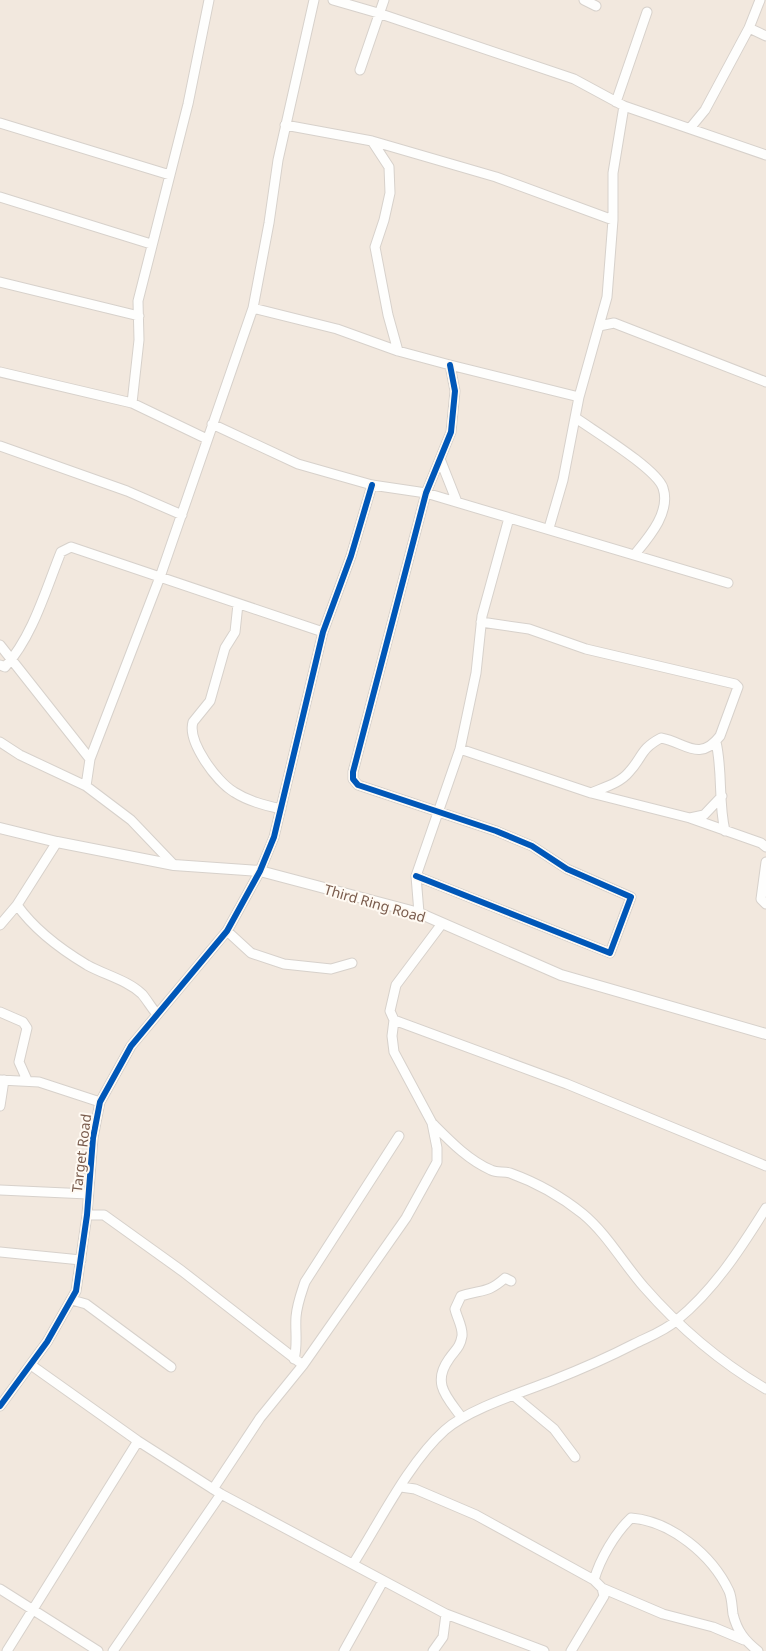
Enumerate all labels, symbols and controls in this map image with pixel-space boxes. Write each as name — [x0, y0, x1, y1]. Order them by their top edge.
street label: Third Ring Road — [322, 879, 428, 927]
street label: Target Road — [67, 1113, 95, 1193]

